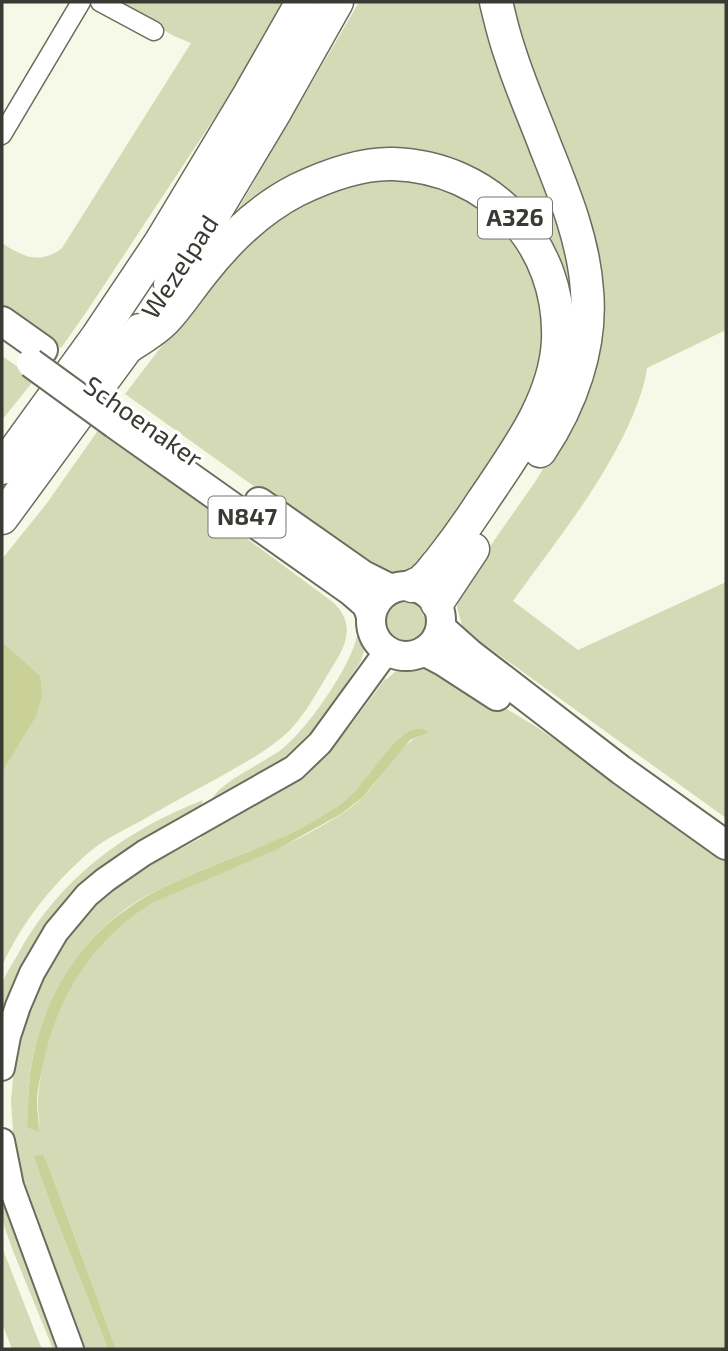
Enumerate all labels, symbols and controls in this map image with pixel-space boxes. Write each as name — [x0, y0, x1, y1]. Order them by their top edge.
road number: A326 — [478, 198, 552, 238]
street label: Wezelpad — [134, 209, 224, 324]
street label: Schoenaker — [79, 369, 209, 473]
road number: N847 — [208, 496, 286, 538]

